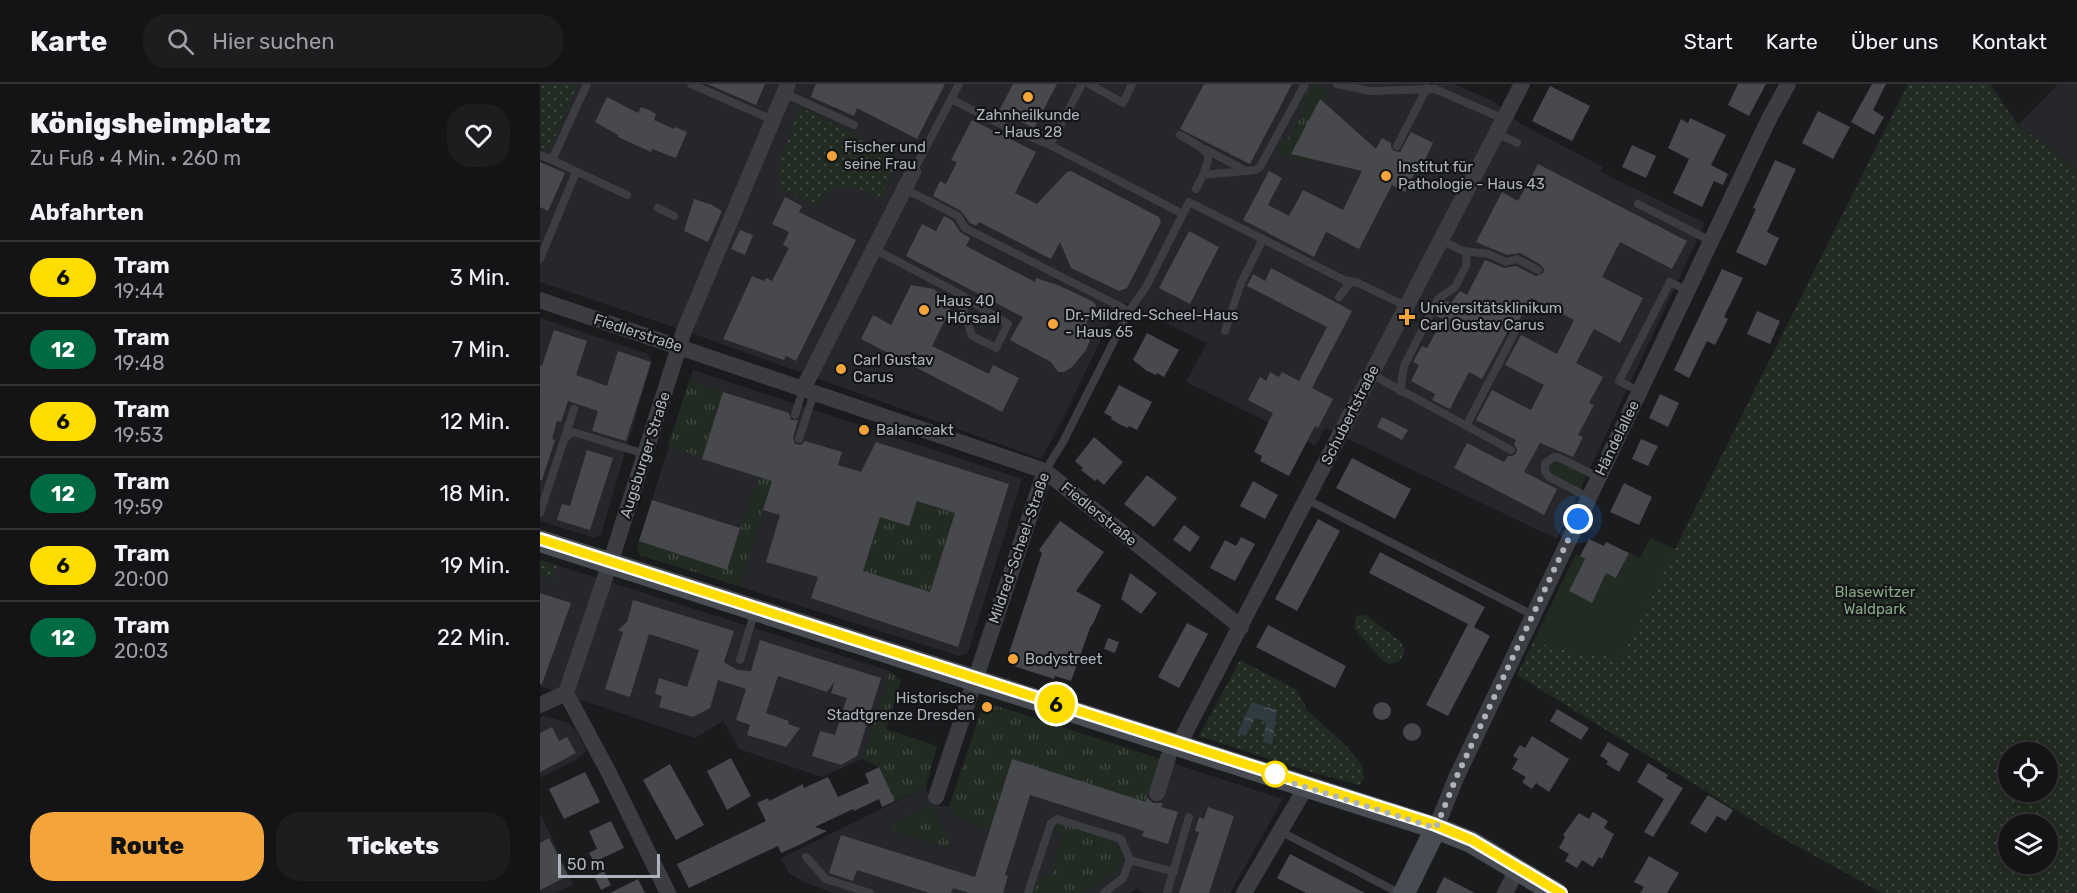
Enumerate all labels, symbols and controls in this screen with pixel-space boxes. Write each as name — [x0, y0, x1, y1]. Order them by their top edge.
search box — [143, 14, 563, 68]
text: Karte — [30, 25, 107, 58]
icon: search — [164, 25, 197, 58]
text: Hier suchen — [212, 28, 335, 55]
text: Start — [1684, 29, 1733, 54]
text: Karte — [1766, 29, 1818, 54]
text: Über uns — [1851, 29, 1939, 54]
text: Kontakt — [1972, 29, 2047, 54]
marker: Zahnheilkunde - Haus 28 — [1021, 90, 1035, 104]
button: heart — [447, 104, 510, 167]
place label: Zahnheilkunde - Haus 28 — [976, 106, 1080, 141]
text: Königsheimplatz — [30, 107, 271, 140]
place label: Fischer und seine Frau — [844, 138, 926, 173]
text: Zu Fuß · 4 Min. · 260 m — [30, 146, 241, 170]
marker: Fischer und seine Frau — [825, 149, 839, 163]
place label: Institut für Pathologie - Haus 43 — [1398, 158, 1545, 193]
marker: Institut für Pathologie - Haus 43 — [1379, 169, 1393, 183]
text: Abfahrten — [30, 199, 144, 226]
text: Tram — [114, 252, 170, 279]
text: 3 Min. — [450, 264, 510, 291]
text: 6 — [56, 265, 70, 290]
text: 19:44 — [114, 279, 164, 303]
place label: Haus 40 - Hörsaal — [936, 292, 1000, 327]
place label: Universitätsklinikum Carl Gustav Carus — [1420, 299, 1562, 334]
marker: Haus 40 - Hörsaal — [917, 303, 931, 317]
place label: Dr.-Mildred-Scheel-Haus - Haus 65 — [1065, 306, 1239, 341]
marker: Universitätsklinikum Carl Gustav Carus — [1398, 308, 1416, 326]
street label: Fiedlerstraße — [591, 310, 685, 356]
marker: Dr.-Mildred-Scheel-Haus - Haus 65 — [1046, 317, 1060, 331]
text: Tram — [114, 324, 170, 351]
text: 7 Min. — [452, 336, 510, 363]
text: 12 — [51, 337, 75, 362]
text: 19:48 — [114, 351, 165, 375]
place label: Carl Gustav Carus — [853, 351, 933, 386]
marker: Carl Gustav Carus — [834, 362, 848, 376]
street label: Schubertstraße — [1317, 362, 1383, 468]
street label: Augsburger Straße — [616, 390, 674, 520]
text: Tram — [114, 396, 170, 423]
street label: Händelallee — [1591, 397, 1643, 479]
text: 12 Min. — [441, 408, 510, 435]
text: 6 — [56, 409, 70, 434]
place label: Balanceakt — [876, 421, 954, 439]
text: 19:53 — [114, 423, 163, 447]
marker: Balanceakt — [857, 423, 871, 437]
text: Tram — [114, 468, 170, 495]
street label: Mildred-Scheel-Straße — [985, 470, 1053, 626]
street label: Fiedlerstraße — [1058, 478, 1140, 550]
text: 18 Min. — [440, 480, 510, 507]
text: 12 — [51, 481, 75, 506]
text: 19:59 — [114, 495, 163, 519]
your location — [1563, 504, 1593, 534]
text: Tram — [114, 540, 170, 567]
text: 19 Min. — [440, 552, 510, 579]
text: 6 — [56, 553, 70, 578]
text: 20:00 — [114, 567, 169, 591]
park label: Blasewitzer Waldpark — [1835, 583, 1916, 618]
text: Tram — [114, 612, 170, 639]
text: 22 Min. — [437, 624, 510, 651]
text: 12 — [51, 625, 75, 650]
text: 20:03 — [114, 639, 168, 663]
place label: Bodystreet — [1025, 650, 1102, 668]
marker: Bodystreet — [1006, 652, 1020, 666]
line badge: 6 — [1036, 684, 1076, 724]
place label: Historische Stadtgrenze Dresden — [827, 689, 975, 724]
text: 6 — [1049, 692, 1063, 717]
marker: Historische Stadtgrenze Dresden — [980, 700, 994, 714]
map controls — [1998, 742, 2058, 874]
button: locate — [1998, 742, 2058, 802]
unlabelled marker — [1262, 761, 1288, 787]
button: Route — [30, 812, 264, 881]
button: Tickets — [276, 812, 510, 881]
button: layers — [1998, 814, 2058, 874]
scale bar — [558, 851, 660, 878]
text: 50 m — [567, 855, 605, 874]

